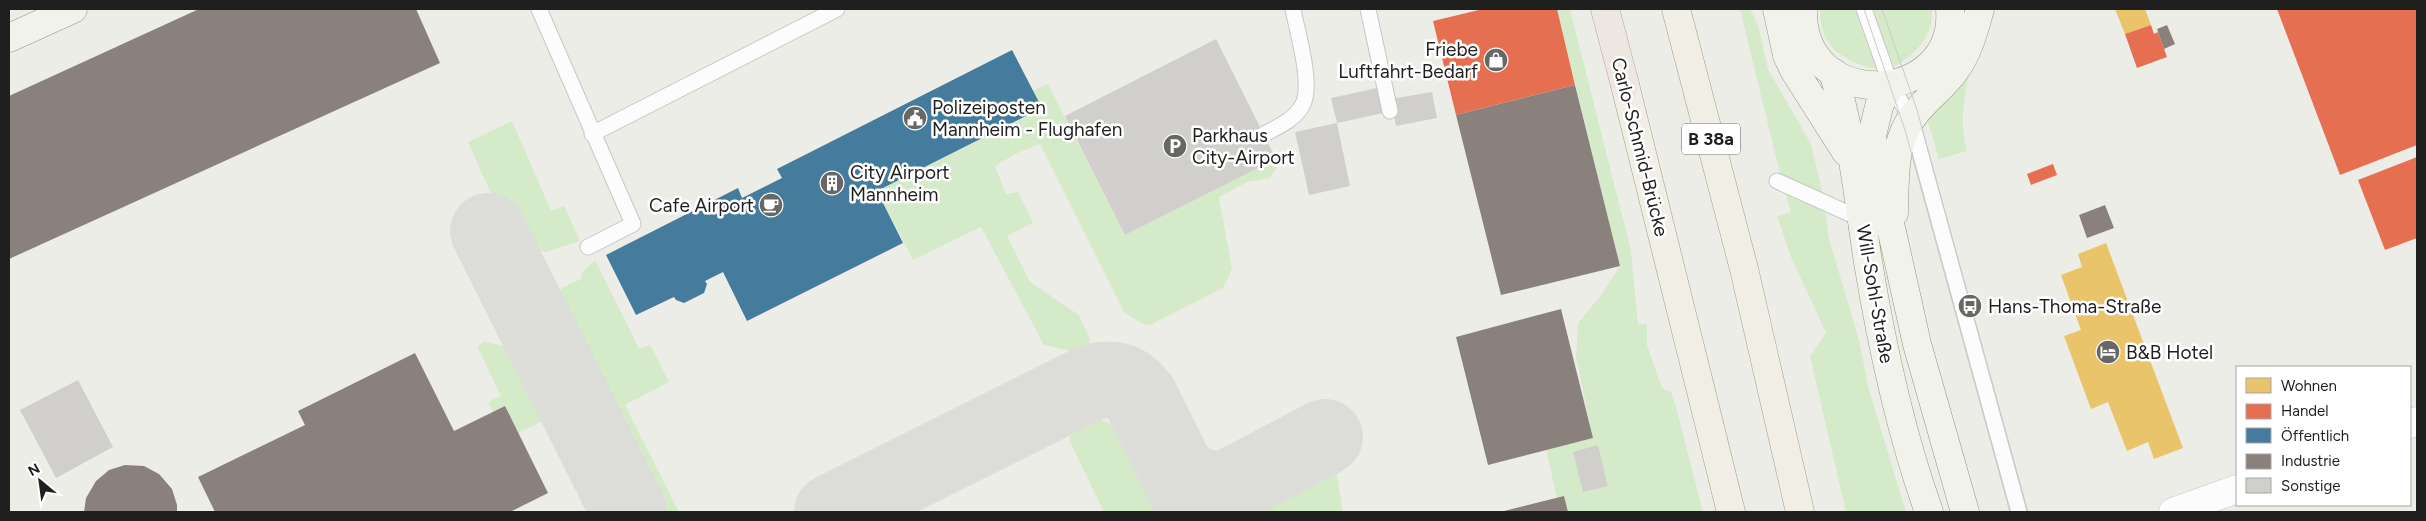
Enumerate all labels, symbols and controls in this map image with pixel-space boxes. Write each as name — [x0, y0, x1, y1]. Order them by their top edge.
place label: Friebe Luftfahrt-Bedarf — [1338, 38, 1478, 83]
shop icon: Friebe Luftfahrt-Bedarf — [1483, 47, 1509, 73]
street label: Carlo-Schmid-Brücke — [1607, 55, 1673, 239]
place label: Polizeiposten Mannheim - Flughafen — [932, 96, 1122, 141]
public building icon: Polizeiposten Mannheim - Flughafen — [902, 105, 928, 131]
place label: Parkhaus City-Airport — [1192, 124, 1295, 169]
road number: B 38a — [1682, 124, 1740, 154]
parking icon: Parkhaus City-Airport — [1162, 133, 1188, 159]
place label: City Airport Mannheim — [850, 161, 950, 206]
building icon: City Airport Mannheim — [819, 170, 845, 196]
cafe icon: Cafe Airport — [758, 192, 784, 218]
place label: Cafe Airport — [649, 194, 754, 217]
street label: Will-Sohl-Straße — [1851, 223, 1899, 365]
bus stop icon: Hans-Thoma-Straße — [1957, 293, 1983, 319]
place label: Hans-Thoma-Straße — [1988, 295, 2161, 318]
hotel icon: B&B Hotel — [2095, 339, 2121, 365]
place label: B&B Hotel — [2126, 341, 2213, 364]
legend — [2236, 366, 2411, 506]
text: Wohnen — [2281, 377, 2337, 395]
text: Handel — [2281, 402, 2329, 420]
text: Öffentlich — [2281, 427, 2349, 445]
text: Industrie — [2281, 452, 2340, 470]
north arrow — [15, 456, 65, 506]
text: N — [25, 460, 43, 480]
text: Sonstige — [2281, 477, 2340, 495]

